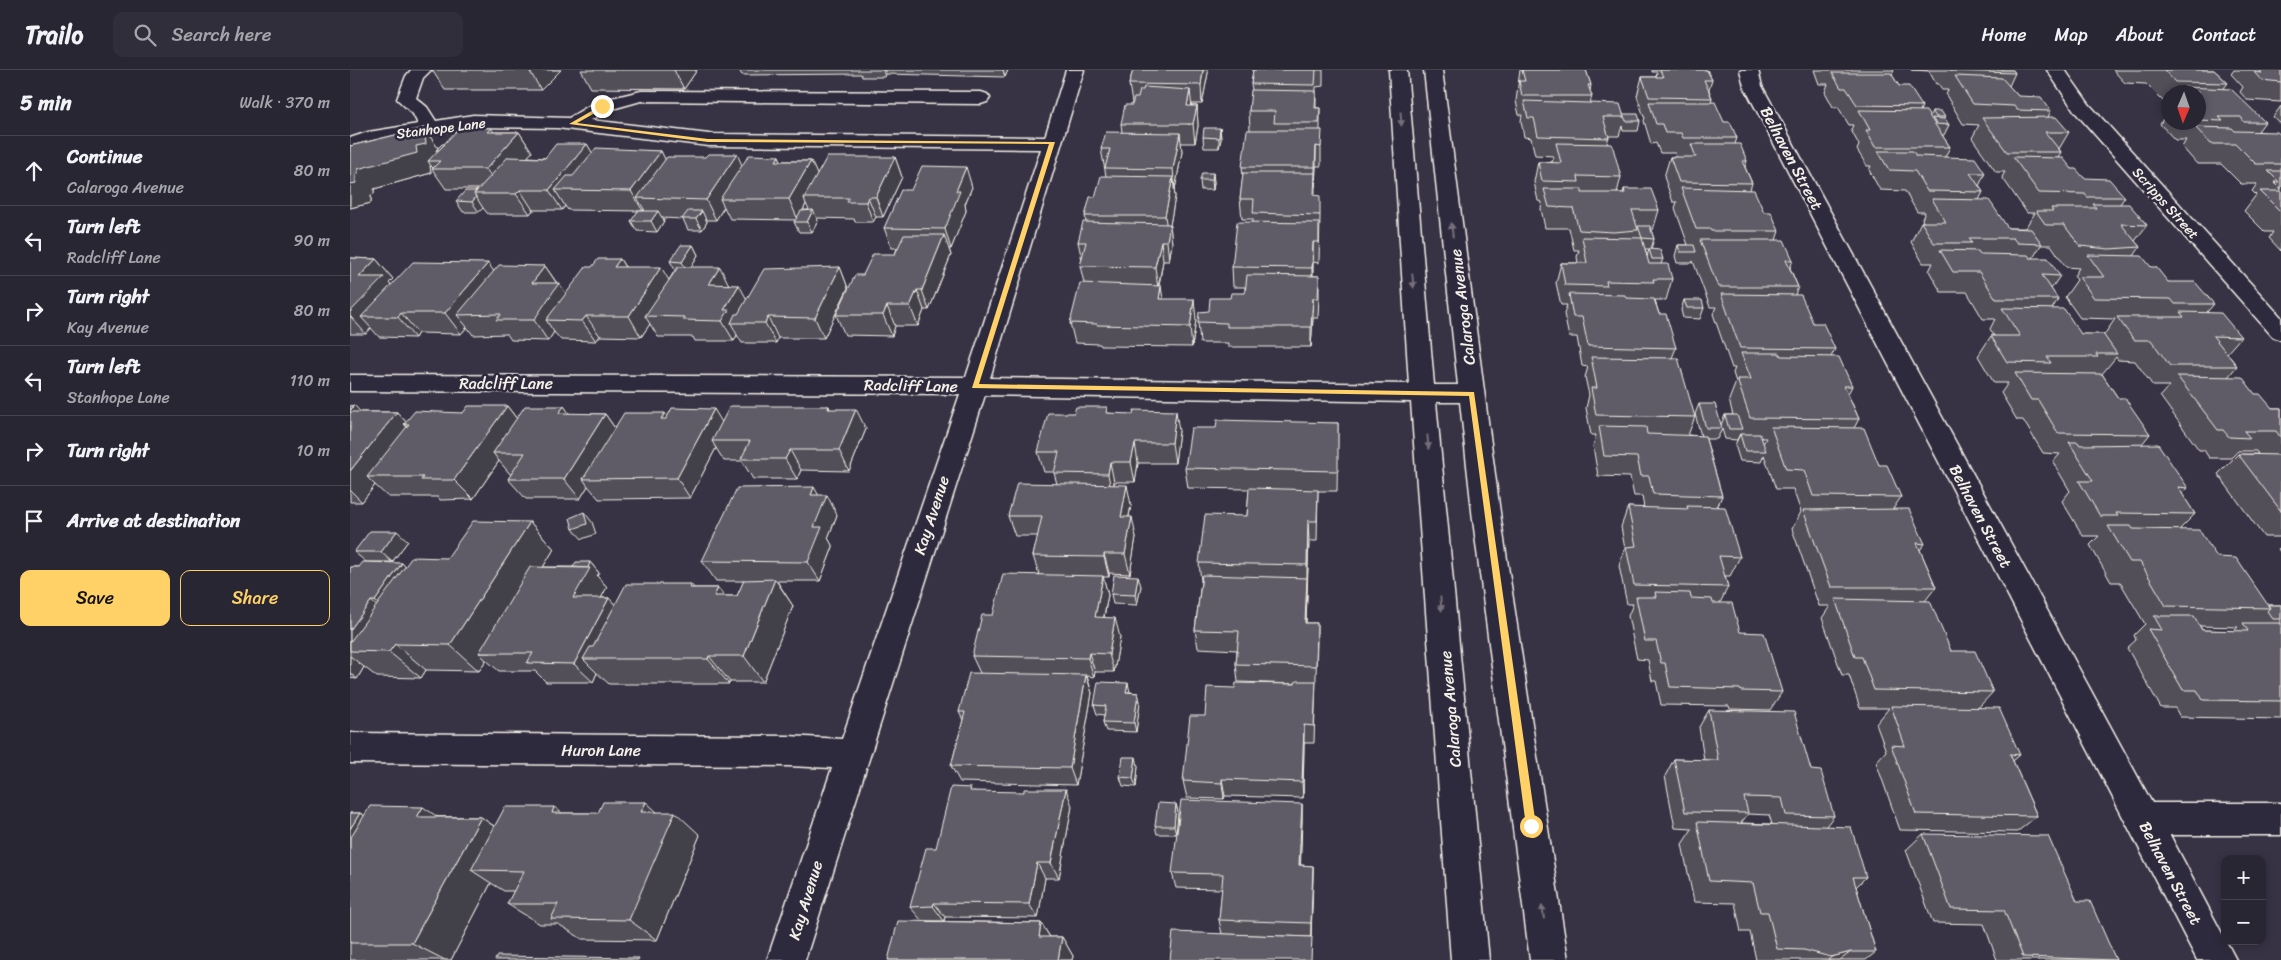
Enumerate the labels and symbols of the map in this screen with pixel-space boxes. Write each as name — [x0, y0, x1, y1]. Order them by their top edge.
north arrow — [2161, 85, 2206, 130]
route end — [591, 95, 614, 118]
street label: Belhaven Street — [1752, 101, 1831, 215]
street label: Stanhope Lane — [395, 111, 487, 146]
one-way arrow — [1398, 111, 1406, 127]
street label: Scripps Street — [2126, 161, 2205, 245]
one-way arrow — [1448, 222, 1456, 238]
street label: Calaroga Avenue — [1441, 247, 1484, 367]
one-way arrow — [1409, 273, 1417, 289]
street label: Radcliff Lane — [459, 369, 553, 398]
street label: Radcliff Lane — [864, 370, 958, 401]
one-way arrow — [1424, 435, 1432, 451]
street label: Belhaven Street — [1941, 459, 2020, 573]
street label: Kay Avenue — [905, 472, 958, 559]
one-way arrow — [1438, 597, 1446, 613]
street label: Calaroga Avenue — [1431, 649, 1470, 768]
street label: Huron Lane — [561, 736, 641, 765]
route start — [1520, 815, 1543, 838]
street label: Belhaven Street — [2131, 816, 2210, 930]
street label: Kay Avenue — [780, 857, 831, 944]
one-way arrow — [1538, 903, 1546, 919]

